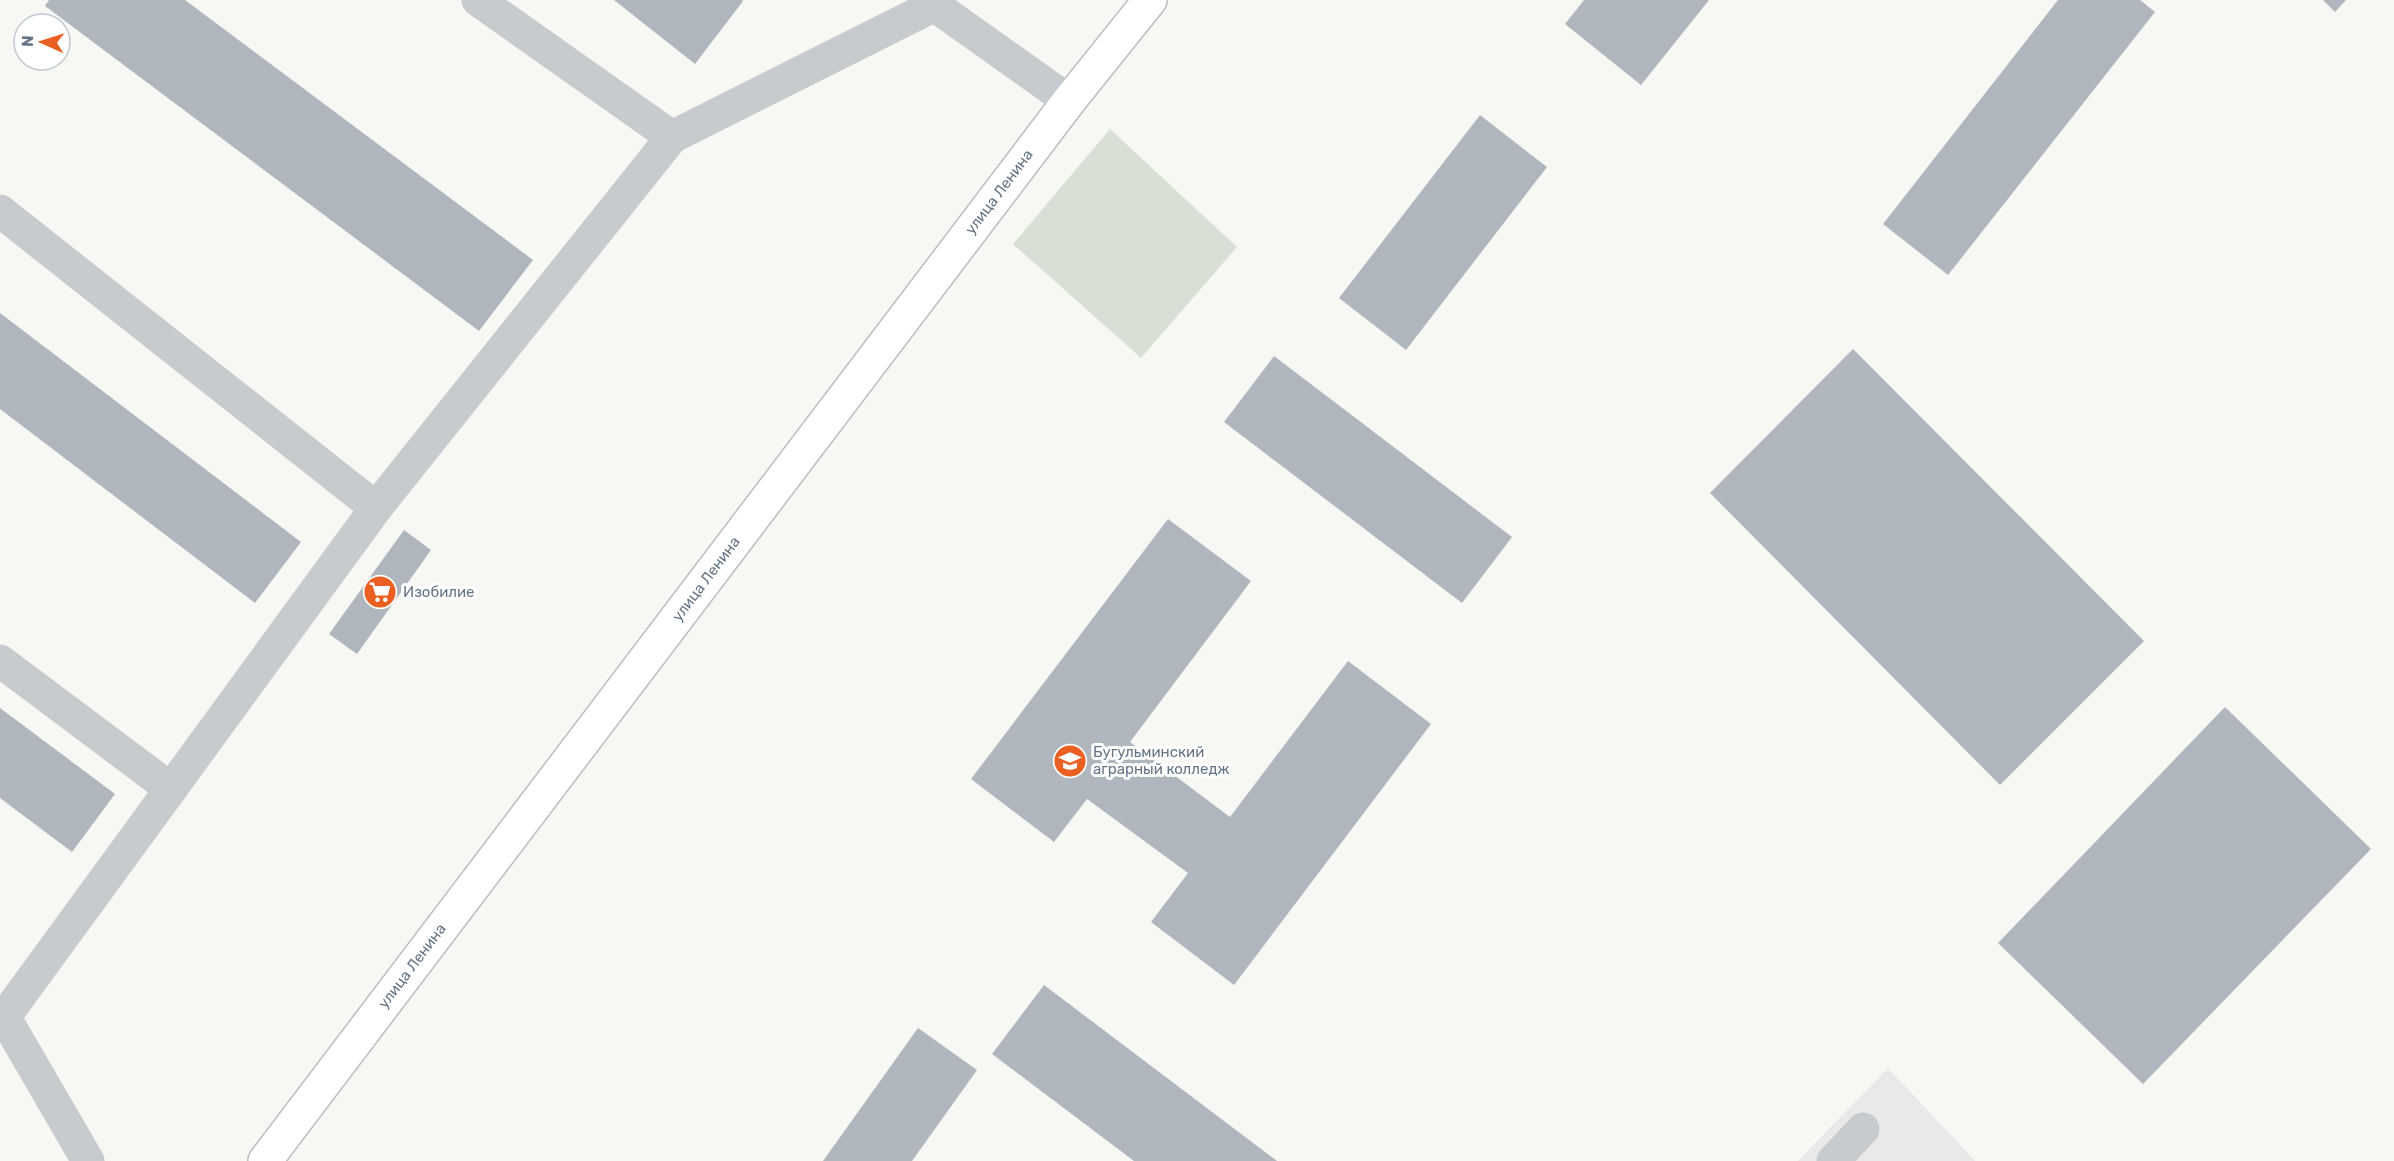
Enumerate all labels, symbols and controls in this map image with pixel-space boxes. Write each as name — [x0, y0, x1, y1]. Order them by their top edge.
north arrow — [12, 12, 72, 72]
text: N — [18, 35, 37, 47]
street label: улица Ленина — [961, 146, 1037, 238]
street label: улица Ленина — [668, 533, 744, 625]
supermarket icon: Изобилие — [362, 574, 398, 610]
place label: Изобилие — [403, 583, 475, 601]
school or university icon: Бугульминский аграрный колледж — [1052, 743, 1088, 779]
place label: Бугульминский аграрный колледж — [1093, 743, 1229, 778]
street label: улица Ленина — [374, 920, 450, 1012]

